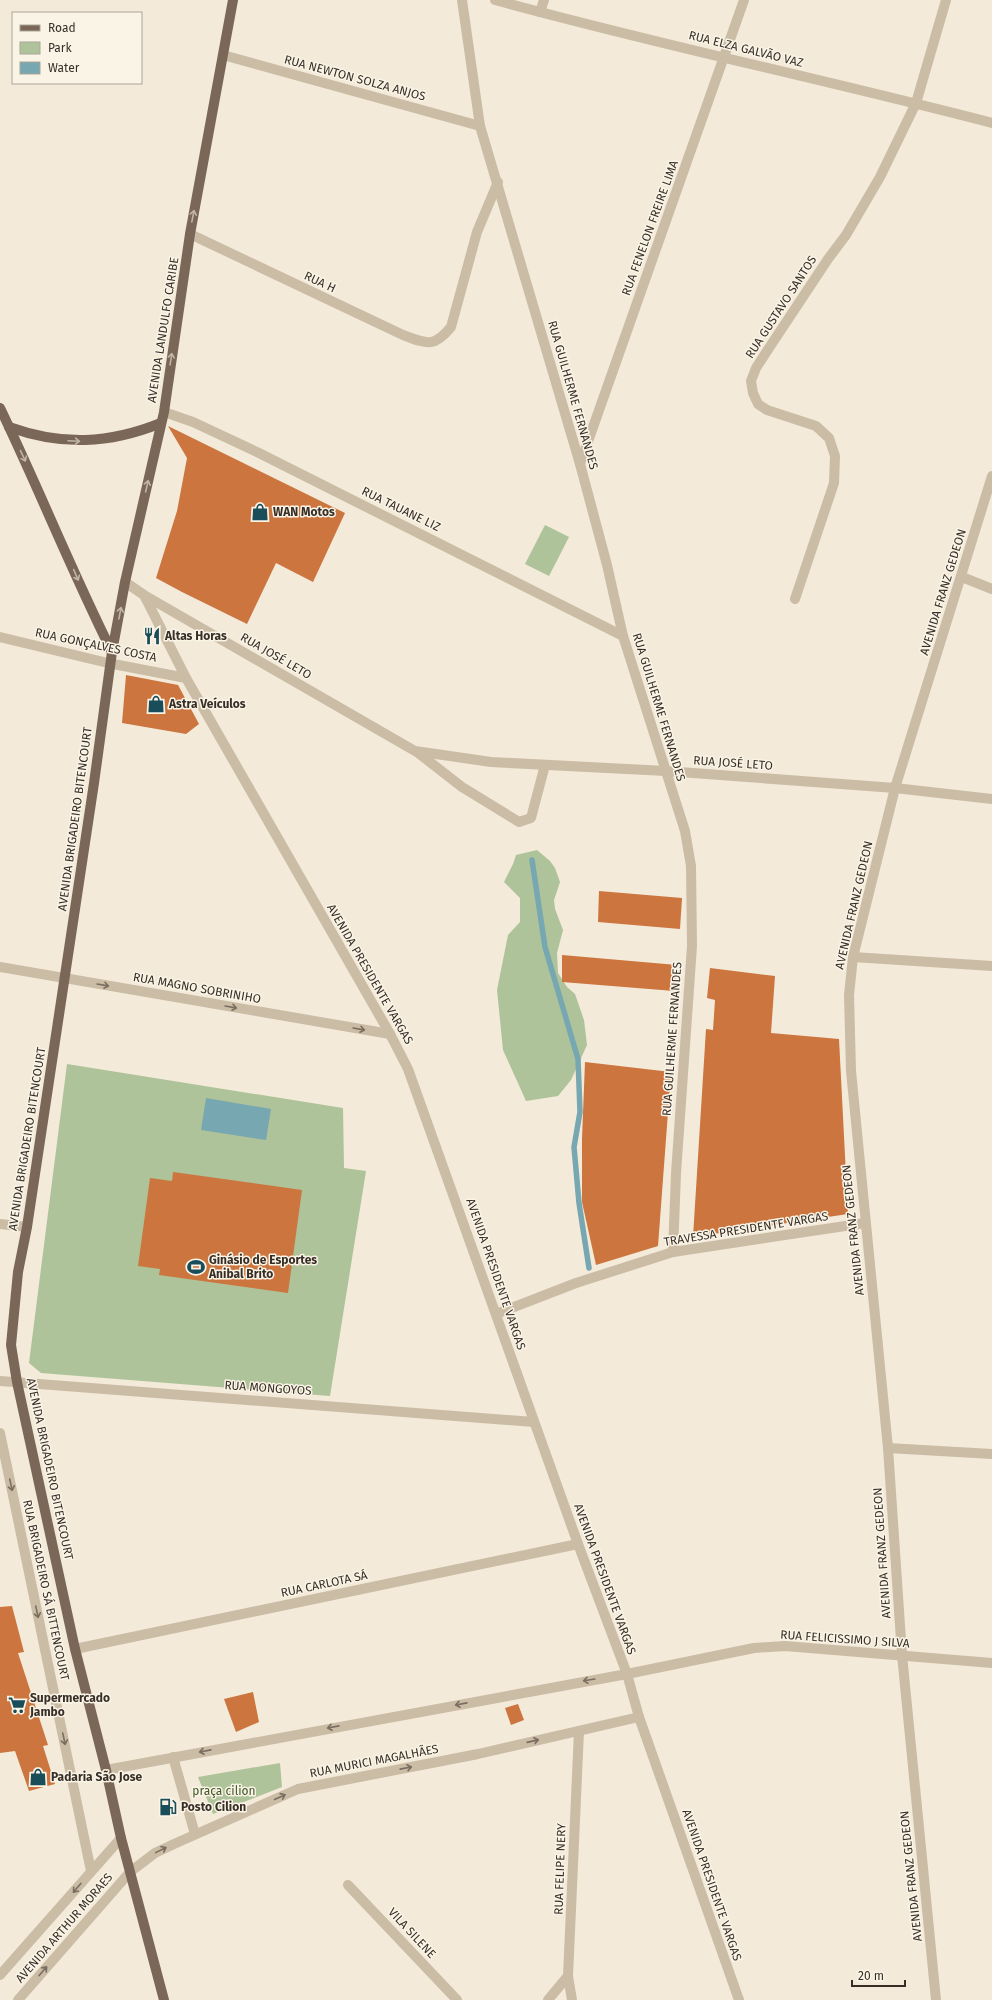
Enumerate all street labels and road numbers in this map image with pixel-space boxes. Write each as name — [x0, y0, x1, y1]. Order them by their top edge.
street label: RUA ELZA GALVÃO VAZ — [687, 27, 805, 70]
street label: RUA NEWTON SOLZA ANJOS — [283, 52, 428, 104]
street label: RUA FENELON FREIRE LIMA — [619, 158, 681, 297]
street label: RUA GUSTAVO SANTOS — [743, 253, 820, 361]
street label: AVENIDA LANDULFO CARIBE — [145, 256, 181, 404]
street label: RUA H — [302, 269, 338, 295]
street label: RUA GUILHERME FERNANDES — [545, 319, 601, 472]
street label: RUA TAUANE LIZ — [359, 484, 443, 534]
street label: AVENIDA FRANZ GEDEON — [917, 527, 969, 657]
street label: RUA GONÇALVES COSTA — [34, 625, 158, 665]
street label: RUA JOSÉ LETO — [238, 629, 314, 682]
street label: RUA GUILHERME FERNANDES — [630, 631, 688, 783]
street label: AVENIDA BRIGADEIRO BITENCOURT — [55, 725, 95, 912]
street label: RUA JOSÉ LETO — [693, 752, 773, 773]
street label: AVENIDA FRANZ GEDEON — [832, 839, 876, 971]
street label: AVENIDA PRESIDENTE VARGAS — [324, 901, 416, 1047]
street label: RUA GUILHERME FERNANDES — [660, 961, 684, 1116]
street label: RUA MAGNO SOBRINIHO — [132, 970, 262, 1006]
street label: AVENIDA BRIGADEIRO BITENCOURT — [6, 1045, 49, 1232]
street label: AVENIDA FRANZ GEDEON — [839, 1164, 867, 1296]
street label: AVENIDA PRESIDENTE VARGAS — [463, 1196, 529, 1352]
street label: TRAVESSA PRESIDENTE VARGAS — [663, 1209, 830, 1249]
street label: AVENIDA BRIGADEIRO BITENCOURT — [24, 1377, 76, 1562]
street label: RUA MONGOYOS — [224, 1378, 313, 1398]
street label: AVENIDA FRANZ GEDEON — [870, 1487, 894, 1619]
street label: RUA BRIGADEIRO SÁ BITTENCOURT — [20, 1498, 73, 1682]
street label: AVENIDA PRESIDENTE VARGAS — [571, 1502, 639, 1657]
street label: RUA CARLOTA SÁ — [279, 1567, 369, 1600]
street label: RUA FELICISSIMO J SILVA — [780, 1627, 910, 1651]
street label: RUA MURICI MAGALHÃES — [308, 1741, 440, 1780]
street label: AVENIDA PRESIDENTE VARGAS — [679, 1807, 745, 1963]
street label: AVENIDA FRANZ GEDEON — [897, 1810, 925, 1942]
street label: RUA FELIPE NERY — [551, 1823, 569, 1915]
street label: AVENIDA ARTHUR MORAES — [13, 1870, 116, 1986]
street label: VILA SILENE — [385, 1905, 439, 1961]

